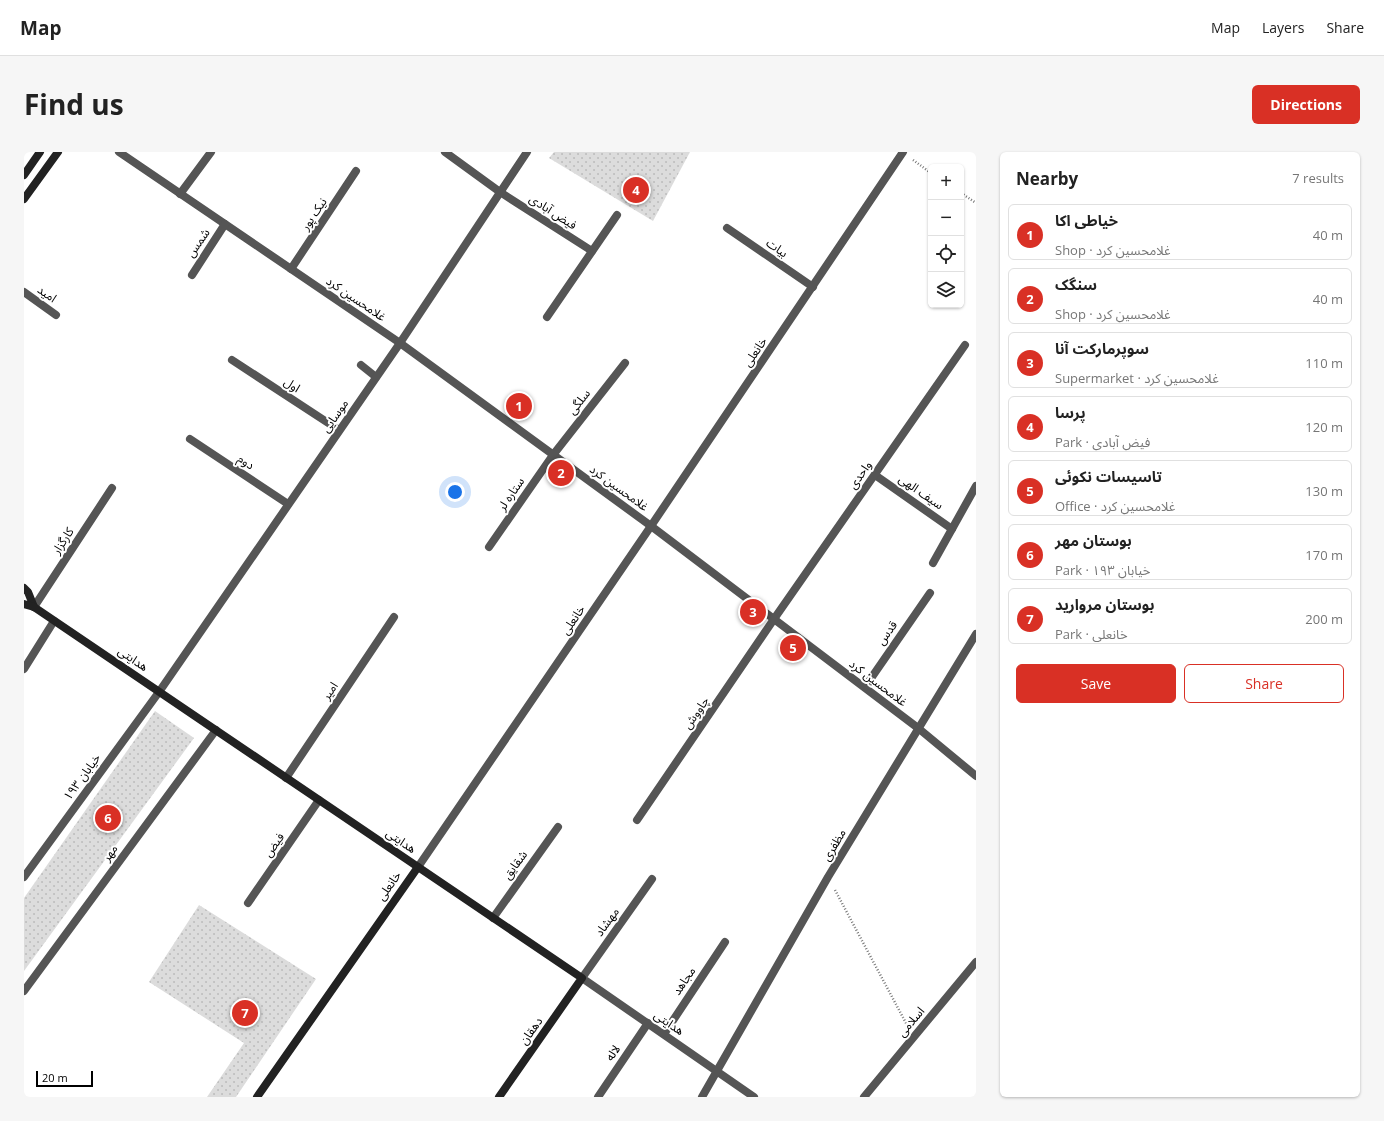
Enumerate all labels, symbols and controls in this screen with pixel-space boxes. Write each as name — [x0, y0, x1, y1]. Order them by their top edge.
text: Map — [20, 15, 61, 41]
text: Map — [1211, 18, 1240, 37]
text: Layers — [1262, 18, 1304, 37]
text: Share — [1326, 18, 1364, 37]
text: Find us — [24, 85, 124, 123]
button: Directions — [1252, 85, 1360, 124]
map controls — [928, 164, 964, 308]
button: + — [928, 164, 964, 200]
text: Nearby — [1016, 167, 1078, 190]
text: 7 results — [1292, 169, 1344, 187]
pin: 4 — [623, 175, 649, 205]
street label: فیض آبادی — [526, 190, 580, 233]
street label: نیک پور — [296, 194, 331, 234]
button: − — [928, 200, 964, 236]
text: خیاطی اکا — [1055, 210, 1118, 230]
street label: شمس — [182, 225, 213, 261]
text: 1 — [1026, 226, 1034, 244]
text: 40 m — [1313, 226, 1343, 244]
street label: بیات — [763, 234, 792, 261]
button: locate — [928, 236, 964, 272]
text: Shop · غلامحسین کرد — [1055, 241, 1171, 259]
street label: غلامحسین کرد — [323, 272, 390, 325]
button: layers — [928, 272, 964, 308]
text: سنگک — [1055, 274, 1097, 294]
street label: امید — [34, 281, 60, 306]
text: 2 — [1026, 290, 1034, 308]
text: 40 m — [1313, 290, 1343, 308]
text: Shop · غلامحسین کرد — [1055, 305, 1171, 323]
street label: خانعلی — [738, 334, 771, 370]
text: سوپرمارکت آنا — [1055, 338, 1149, 358]
text: 3 — [1026, 354, 1034, 372]
text: 110 m — [1305, 354, 1343, 372]
text: Supermarket · غلامحسین کرد — [1055, 369, 1219, 387]
street label: اول — [281, 373, 304, 396]
street label: سلگی — [563, 385, 594, 418]
pin: 1 — [506, 391, 532, 421]
street label: موسایی — [317, 396, 352, 436]
text: پرسا — [1055, 402, 1086, 422]
text: 4 — [1026, 418, 1034, 436]
text: 120 m — [1305, 418, 1343, 436]
text: Park · فیض آبادی — [1055, 433, 1150, 451]
street label: دوم — [234, 450, 258, 474]
street label: واحدی — [844, 457, 875, 492]
pin: 2 — [548, 458, 574, 488]
street label: غلامحسین کرد — [586, 460, 652, 515]
text: تاسیسات نکوئی — [1055, 466, 1162, 486]
street label: سیف الهی — [895, 470, 947, 513]
street label: ستاره لر — [493, 474, 528, 515]
your location — [445, 482, 465, 502]
text: 5 — [1026, 482, 1034, 500]
text: 130 m — [1305, 482, 1343, 500]
text: Office · غلامحسین کرد — [1055, 497, 1175, 515]
street label: کارگزار — [47, 523, 78, 558]
text: بوستان مهر — [1055, 530, 1132, 550]
text: 6 — [1026, 546, 1034, 564]
text: 170 m — [1305, 546, 1343, 564]
text: Park · خیابان ۱۹۳ — [1055, 561, 1151, 579]
text: بوستان مروارید — [1055, 594, 1154, 614]
pin: 3 — [740, 597, 766, 627]
street label: خانعلی — [556, 602, 589, 638]
text: 7 — [1026, 610, 1034, 628]
text: 200 m — [1305, 610, 1343, 628]
street label: قدس — [872, 617, 901, 648]
text: Park · خانعلی — [1055, 625, 1128, 643]
pin: 5 — [780, 633, 806, 663]
street label: هدایتی — [115, 642, 152, 675]
street label: غلامحسین کرد — [846, 655, 911, 710]
button: Save — [1016, 664, 1176, 703]
button: Share — [1184, 664, 1344, 703]
street label: امیر — [317, 678, 342, 704]
street label: چاووش — [679, 693, 713, 732]
street label: خیابان ۱۹۳ — [59, 750, 104, 803]
pin: 6 — [95, 803, 121, 833]
street label: هدایتی — [383, 824, 420, 857]
street label: مظفری — [817, 826, 850, 864]
street label: فیض — [259, 829, 288, 860]
street label: مهر — [97, 841, 122, 865]
street label: شقایق — [498, 847, 531, 883]
street label: خانعلی — [372, 868, 405, 904]
street label: مهشاد — [590, 904, 623, 940]
street label: مجاهد — [668, 963, 699, 998]
pin: 7 — [232, 998, 258, 1028]
street label: اسلامی — [893, 1003, 928, 1040]
street label: هدایتی — [651, 1006, 688, 1039]
street label: دهقان — [515, 1013, 546, 1048]
street label: لاله — [601, 1041, 624, 1064]
scale bar — [36, 1069, 93, 1088]
text: 20 m — [42, 1070, 68, 1085]

